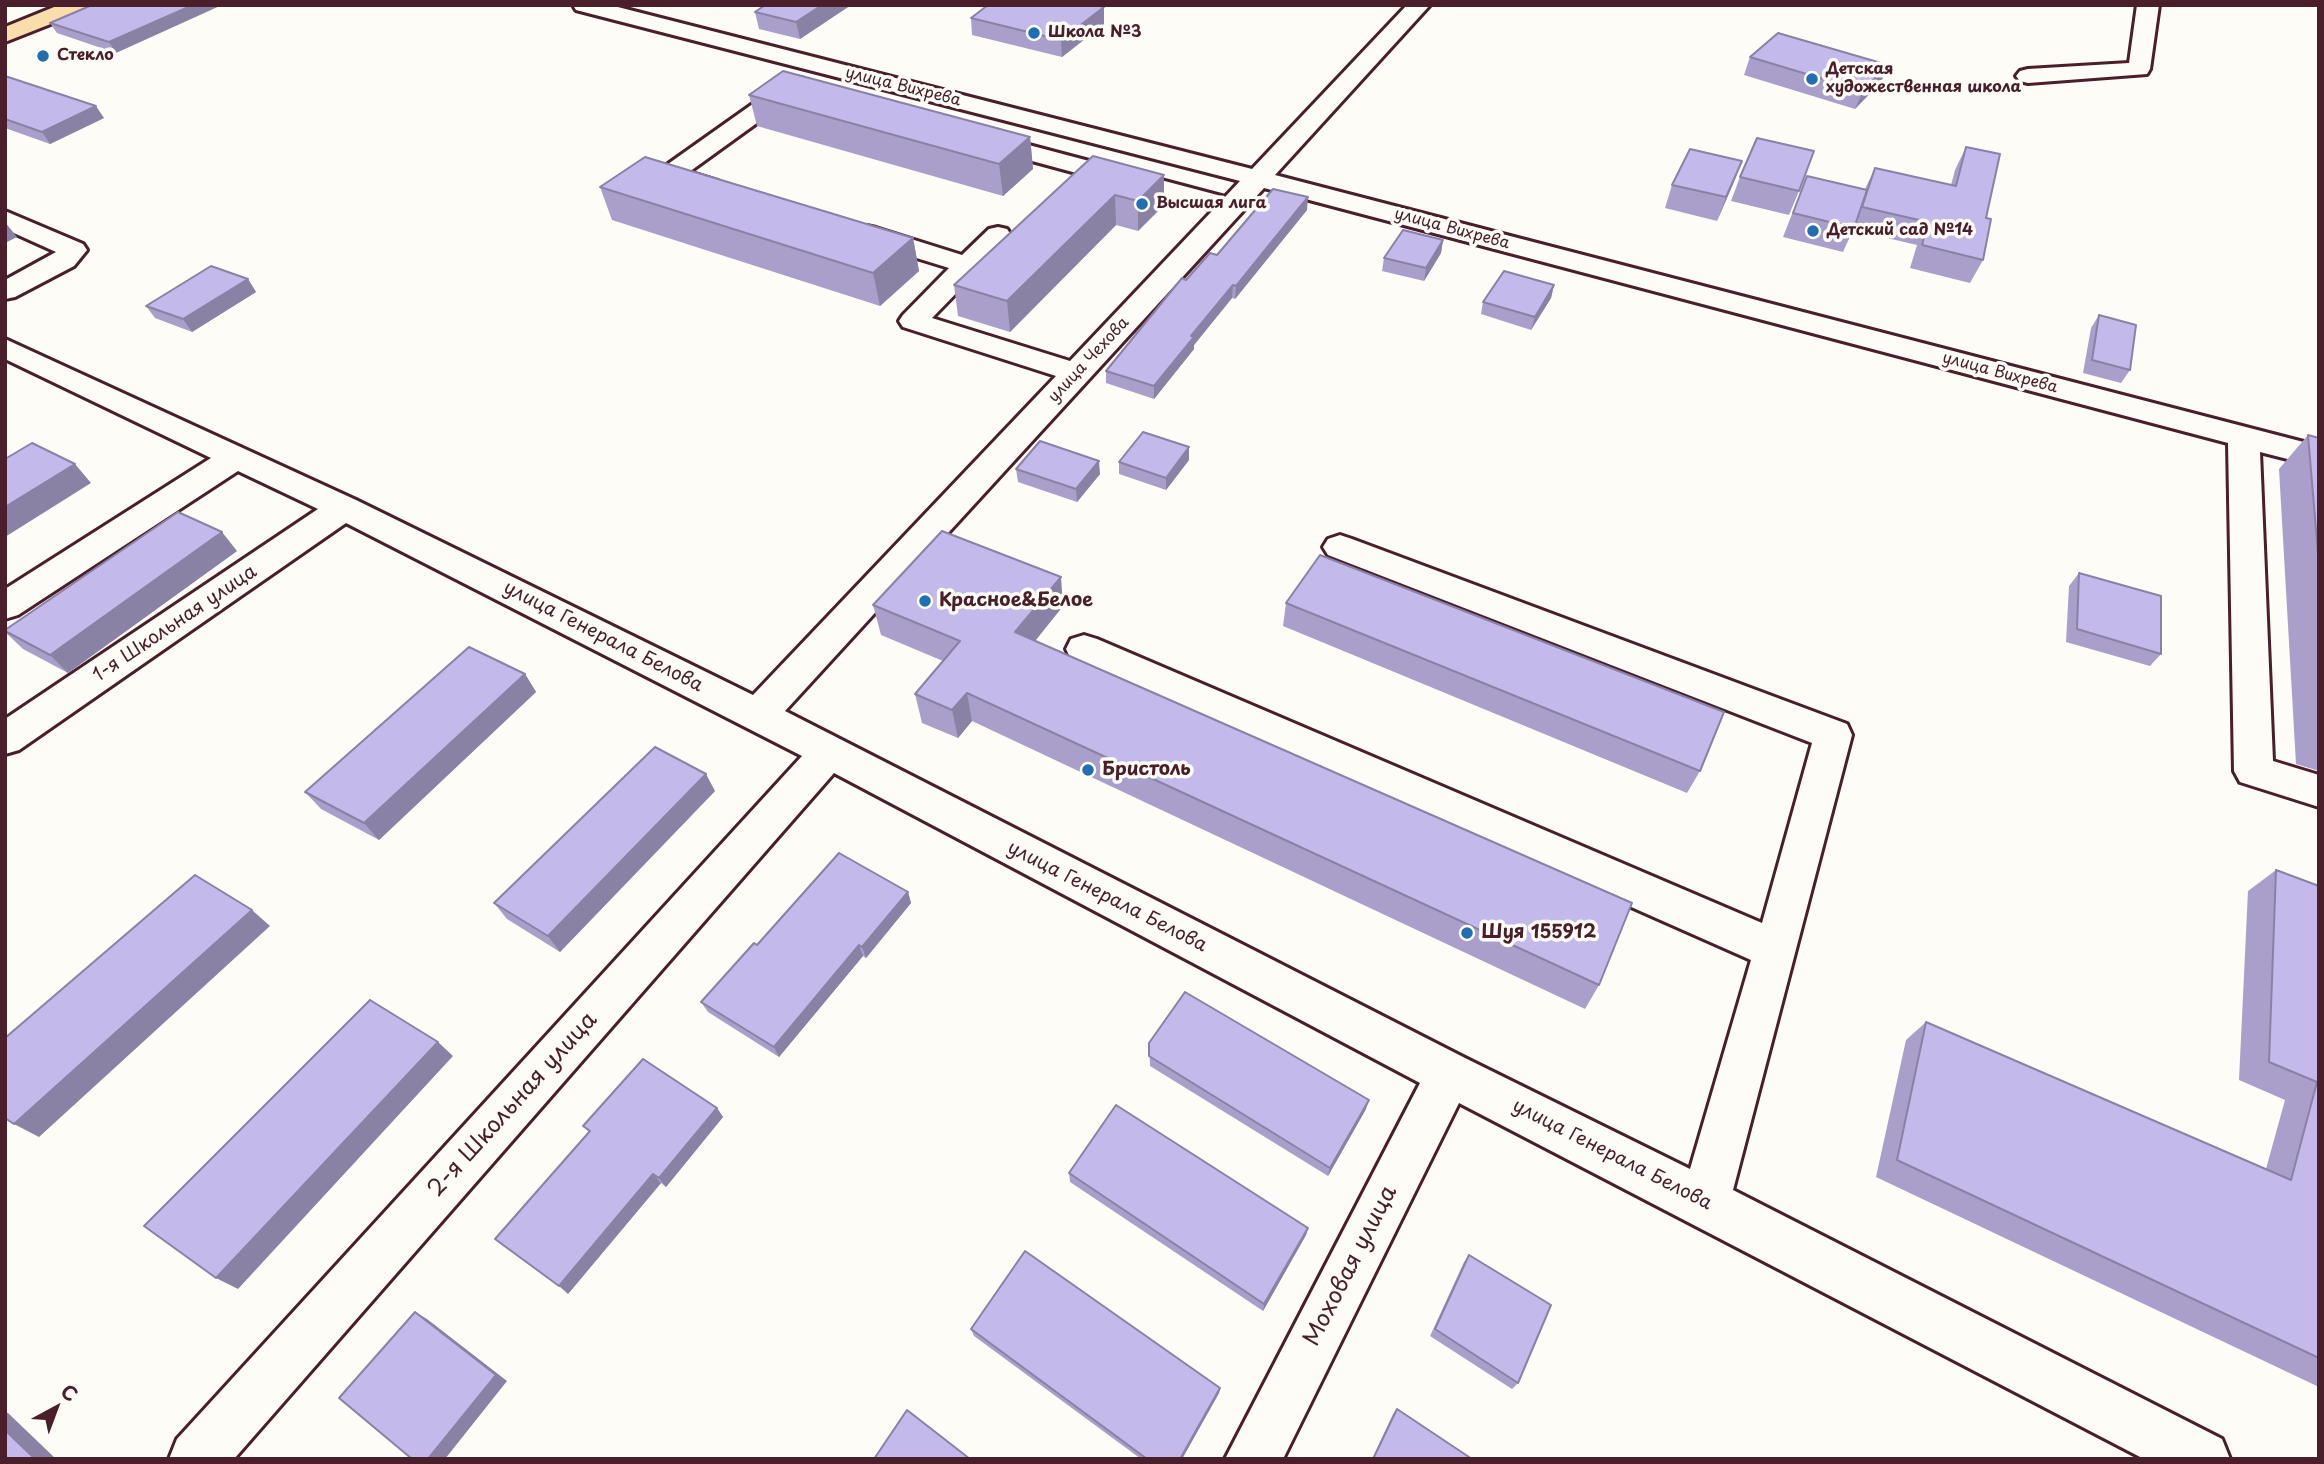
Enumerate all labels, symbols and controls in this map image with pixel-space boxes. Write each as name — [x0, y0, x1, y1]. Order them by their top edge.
place label: Школа №3 — [1048, 23, 1141, 43]
marker: Школа №3 — [1026, 25, 1042, 41]
place label: Стекло — [57, 46, 114, 66]
marker: Стекло — [35, 48, 51, 64]
place label: Детская художественная школа — [1826, 60, 2021, 98]
street label: улица Вихрева — [843, 63, 963, 111]
marker: Детская художественная школа — [1804, 71, 1820, 87]
place label: Высшая лига — [1156, 194, 1267, 214]
marker: Высшая лига — [1134, 196, 1150, 212]
street label: улица Вихрева — [1392, 204, 1512, 254]
place label: Детский сад №14 — [1827, 221, 1973, 241]
marker: Детский сад №14 — [1805, 223, 1821, 239]
street label: улица Чехова — [1045, 313, 1133, 407]
street label: улица Вихрева — [1940, 348, 2060, 398]
street label: 1-я Школьная улица — [89, 561, 261, 687]
street label: улица Генерала Белова — [499, 577, 707, 697]
place label: Красное&Белое — [939, 590, 1093, 612]
marker: Красное&Белое — [917, 593, 933, 609]
place label: Бристоль — [1102, 759, 1191, 781]
marker: Бристоль — [1080, 762, 1096, 778]
street label: улица Генерала Белова — [1003, 837, 1211, 957]
place label: Шуя 155912 — [1481, 922, 1596, 944]
marker: Шуя 155912 — [1459, 925, 1475, 941]
street label: 2-я Школьная улица — [423, 1007, 603, 1203]
street label: улица Генерала Белова — [1508, 1095, 1716, 1215]
street label: Моховая улица — [1299, 1181, 1403, 1351]
north arrow — [21, 1373, 91, 1443]
text: С — [55, 1377, 84, 1407]

